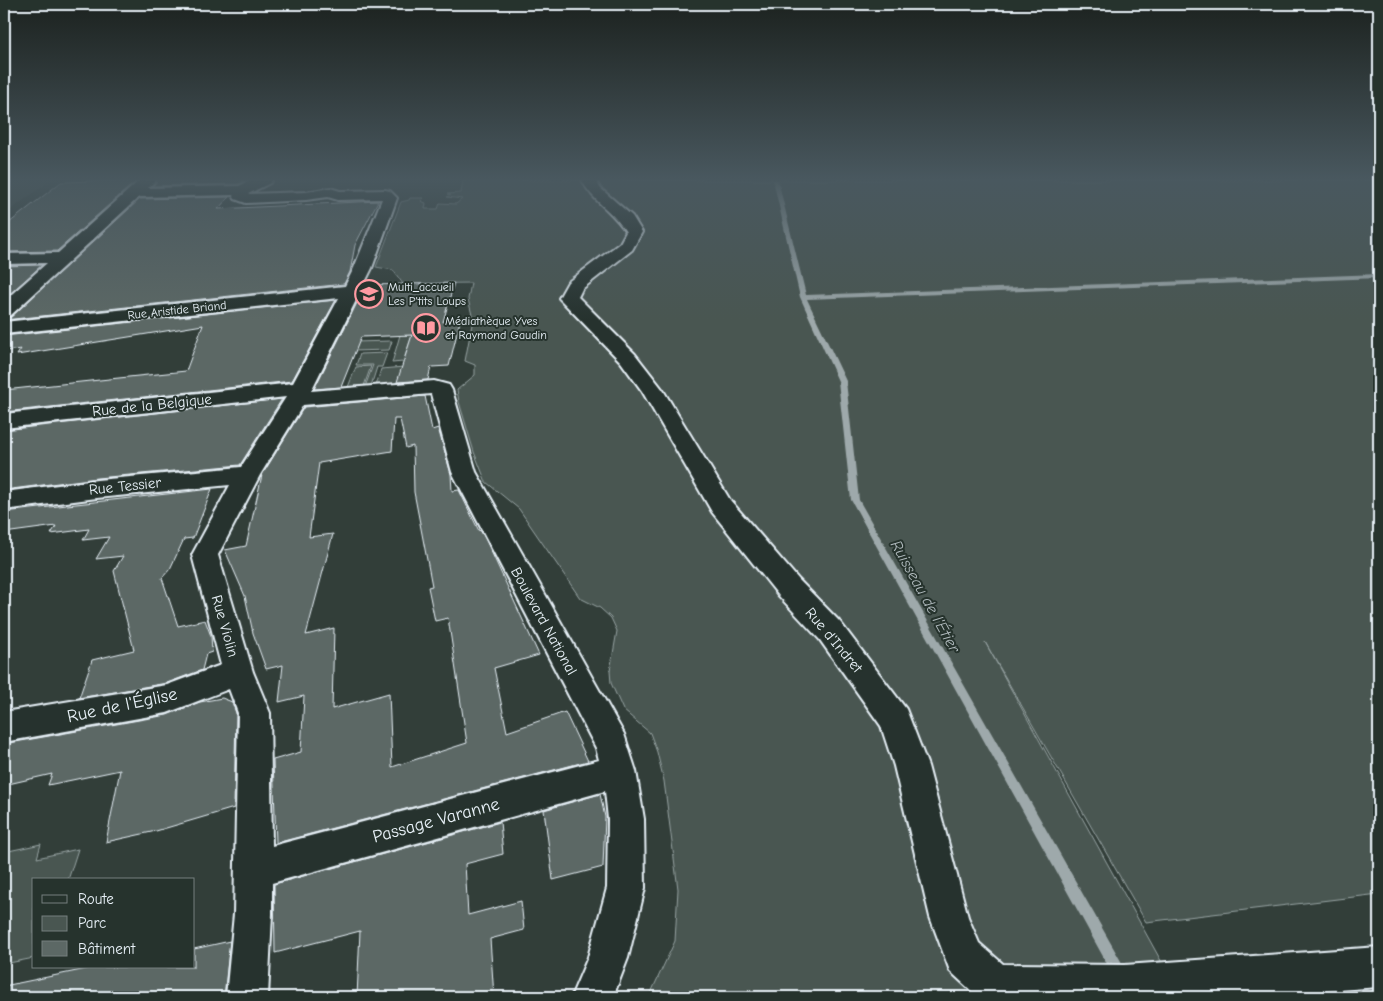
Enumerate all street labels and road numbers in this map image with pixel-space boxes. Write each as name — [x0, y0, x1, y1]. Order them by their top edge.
street label: Rue Aristide Briand — [127, 298, 227, 322]
street label: Rue de la Belgique — [91, 390, 213, 420]
street label: Rue Tessier — [88, 473, 162, 499]
street label: Boulevard National — [507, 564, 581, 678]
street label: Rue Violin — [208, 593, 242, 659]
street label: Rue d'Indret — [802, 604, 867, 677]
street label: Rue de l'Église — [65, 683, 179, 727]
street label: Passage Varanne — [370, 793, 502, 847]

